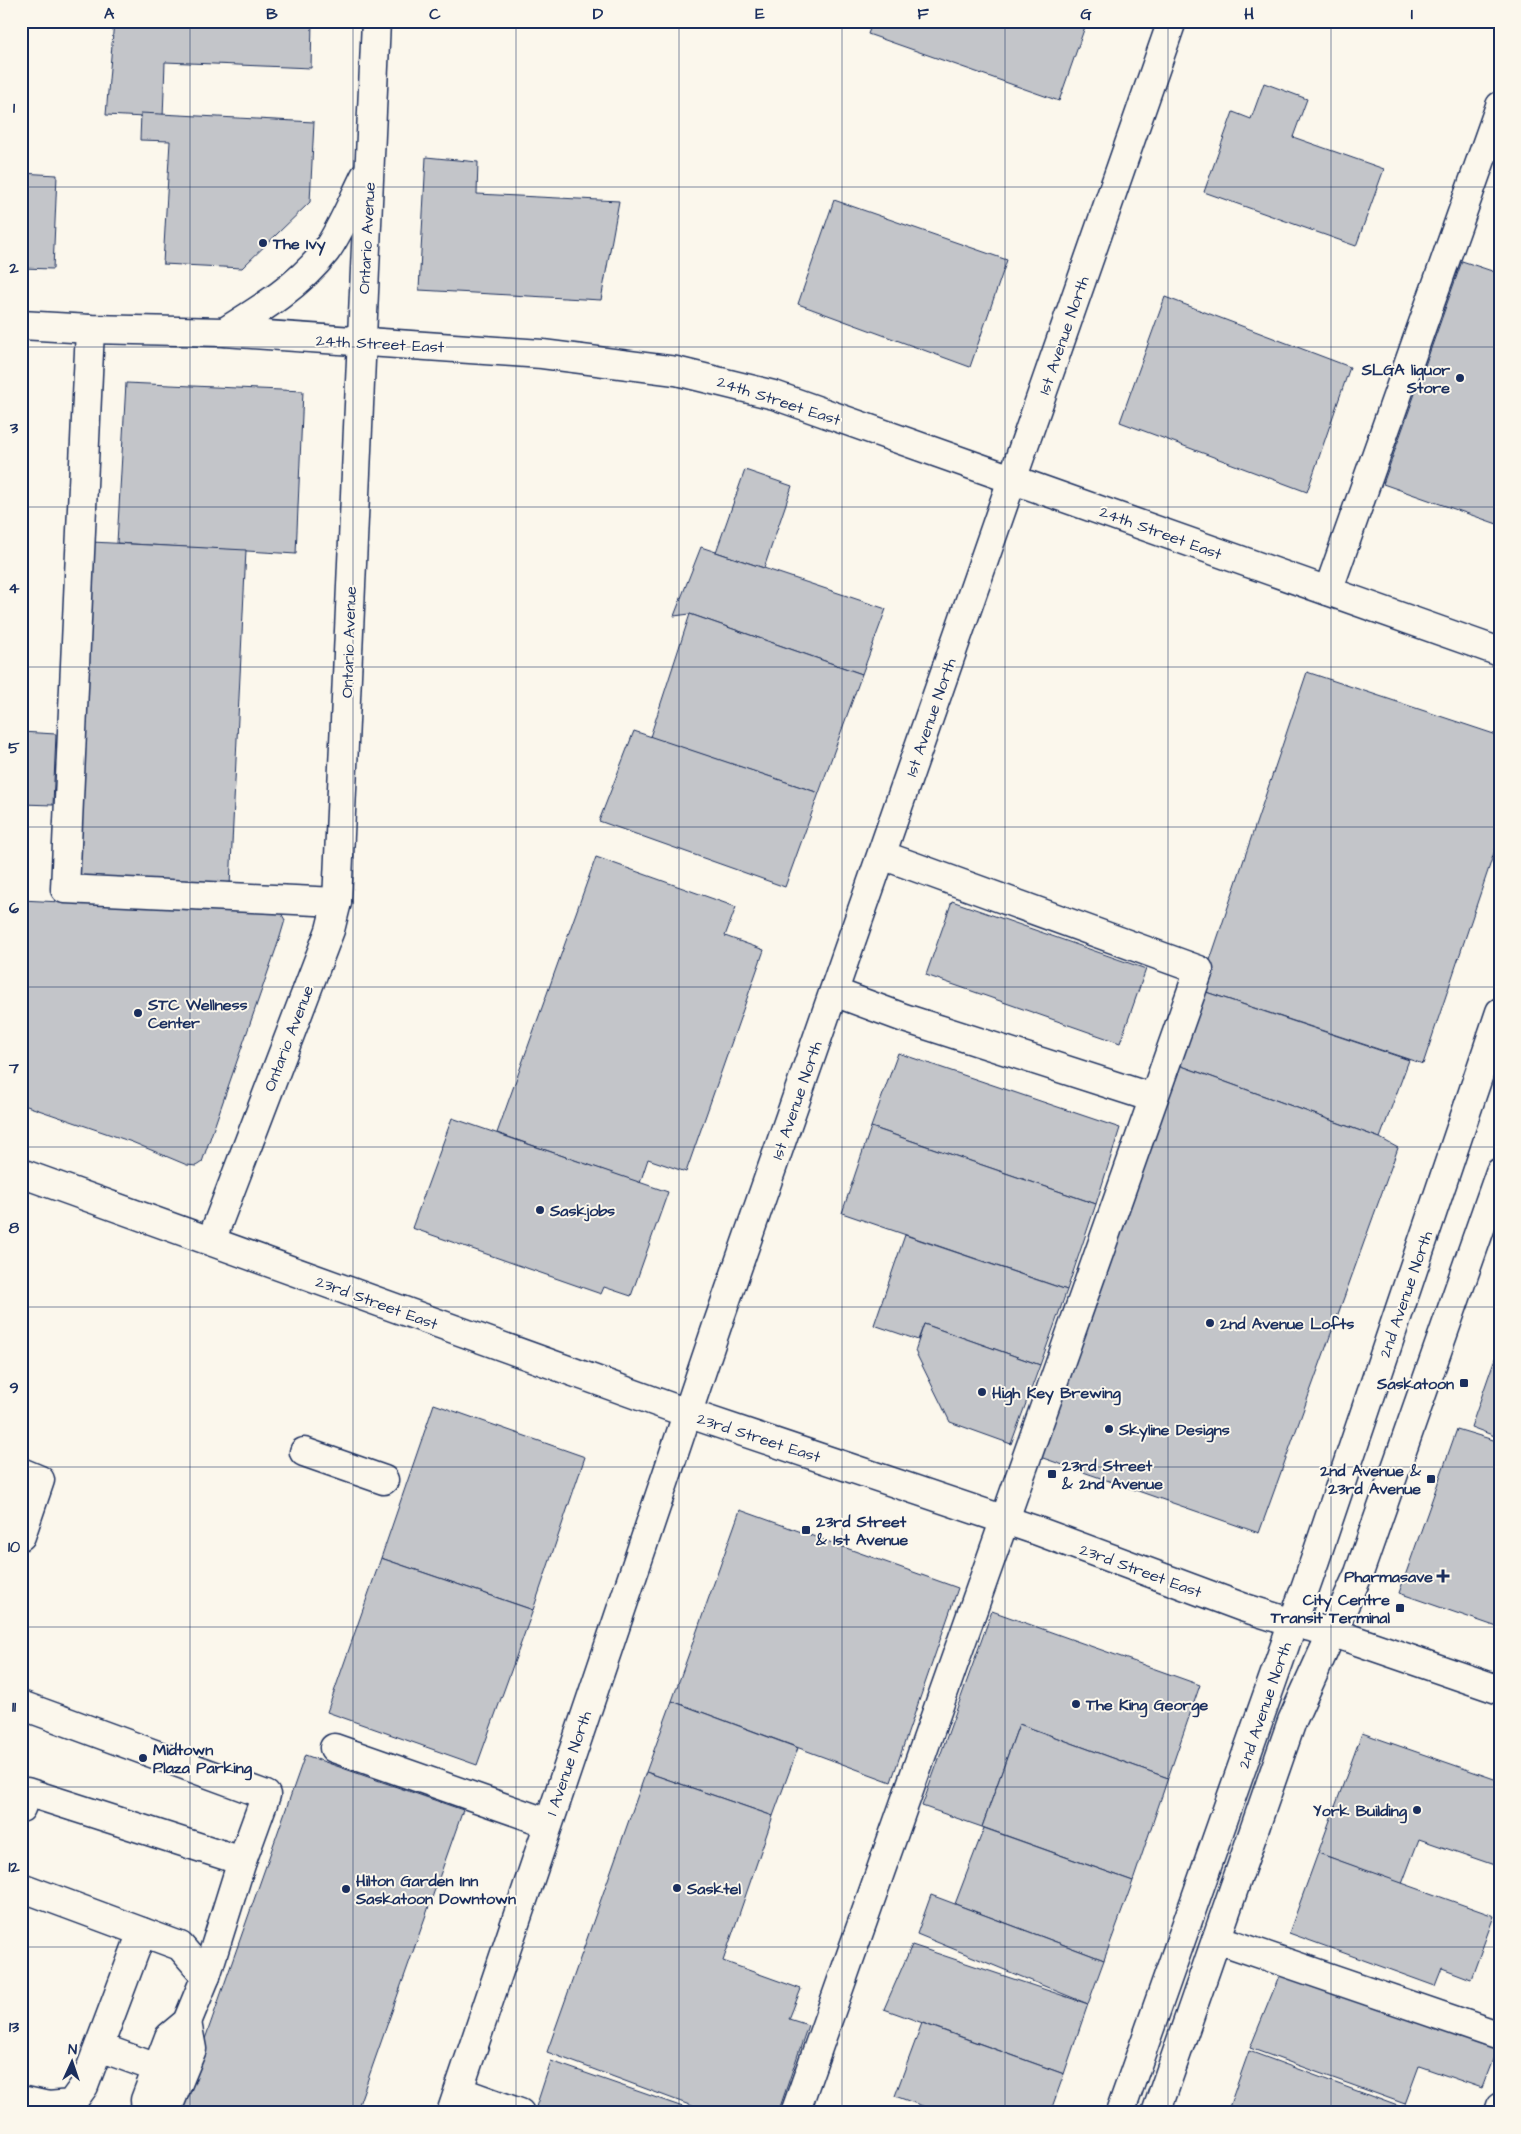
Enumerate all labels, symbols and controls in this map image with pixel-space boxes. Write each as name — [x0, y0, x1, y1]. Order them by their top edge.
text: A — [104, 3, 115, 25]
text: B — [266, 3, 278, 25]
text: C — [429, 3, 441, 25]
text: D — [593, 3, 604, 25]
text: E — [755, 3, 765, 25]
text: F — [917, 3, 929, 25]
text: G — [1080, 3, 1092, 25]
text: H — [1244, 3, 1254, 25]
text: I — [1411, 3, 1413, 25]
text: 1 — [13, 97, 16, 119]
street label: Ontario Avenue — [353, 181, 381, 295]
place label: The Ivy — [272, 233, 326, 256]
marker: The Ivy — [257, 237, 269, 249]
text: 2 — [8, 257, 19, 279]
street label: 1st Avenue North — [1033, 273, 1094, 397]
street label: 24th Street East — [315, 330, 445, 358]
place label: SLGA liquor Store — [1361, 359, 1450, 399]
street label: 24th Street East — [714, 371, 844, 431]
marker: SLGA liquor Store — [1454, 372, 1466, 384]
text: 3 — [9, 417, 19, 439]
street label: 24th Street East — [1096, 501, 1225, 565]
text: 4 — [9, 577, 20, 599]
street label: Ontario Avenue — [336, 585, 362, 698]
street label: 1st Avenue North — [900, 655, 961, 779]
text: 5 — [8, 737, 20, 759]
text: 6 — [9, 897, 19, 919]
street label: Ontario Avenue — [259, 982, 319, 1095]
place label: STC Wellness Center — [147, 994, 247, 1034]
marker: STC Wellness Center — [132, 1007, 144, 1019]
street label: 1st Avenue North — [766, 1038, 827, 1162]
text: 7 — [8, 1057, 19, 1079]
place label: Saskjobs — [549, 1200, 615, 1222]
marker: Saskjobs — [534, 1204, 546, 1216]
text: 8 — [9, 1217, 20, 1239]
street label: 2nd Avenue North — [1374, 1228, 1438, 1361]
street label: 23rd Street East — [312, 1271, 441, 1335]
place label: 2nd Avenue Lofts — [1219, 1313, 1354, 1335]
marker: 2nd Avenue Lofts — [1204, 1317, 1216, 1329]
place label: Saskatoon — [1376, 1373, 1454, 1395]
text: 9 — [9, 1377, 19, 1399]
marker: Saskatoon — [1458, 1377, 1470, 1389]
place label: High Key Brewing — [992, 1382, 1121, 1406]
marker: High Key Brewing — [976, 1386, 988, 1398]
street label: 23rd Street East — [694, 1408, 824, 1468]
place label: Skyline Designs — [1118, 1419, 1230, 1443]
marker: Skyline Designs — [1103, 1423, 1115, 1435]
place label: 23rd Street & 2nd Avenue — [1061, 1455, 1163, 1495]
place label: 2nd Avenue & 23rd Avenue — [1319, 1460, 1422, 1500]
marker: 23rd Street & 2nd Avenue — [1046, 1468, 1058, 1480]
marker: 2nd Avenue & 23rd Avenue — [1425, 1473, 1437, 1485]
place label: 23rd Street & 1st Avenue — [815, 1511, 908, 1551]
marker: 23rd Street & 1st Avenue — [800, 1524, 812, 1536]
text: 10 — [8, 1536, 20, 1558]
street label: 23rd Street East — [1076, 1539, 1205, 1603]
place label: Pharmasave — [1344, 1566, 1433, 1588]
marker: Pharmasave — [1437, 1570, 1449, 1582]
place label: City Centre Transit Terminal — [1270, 1589, 1390, 1629]
marker: City Centre Transit Terminal — [1394, 1602, 1406, 1614]
street label: 2nd Avenue North — [1233, 1639, 1297, 1772]
place label: The King George — [1085, 1694, 1209, 1718]
text: 11 — [12, 1696, 17, 1718]
marker: The King George — [1070, 1698, 1082, 1710]
street label: 1 Avenue North — [541, 1708, 597, 1818]
place label: Midtown Plaza Parking — [153, 1739, 253, 1781]
marker: Midtown Plaza Parking — [137, 1752, 149, 1764]
place label: York Building — [1313, 1800, 1408, 1824]
marker: York Building — [1411, 1804, 1423, 1816]
text: 12 — [8, 1856, 20, 1878]
place label: Hilton Garden Inn Saskatoon Downtown — [355, 1870, 516, 1910]
place label: Sasktel — [686, 1878, 741, 1900]
marker: Sasktel — [671, 1882, 683, 1894]
marker: Hilton Garden Inn Saskatoon Downtown — [340, 1883, 352, 1895]
text: 13 — [9, 2016, 20, 2038]
north arrow — [48, 2036, 98, 2086]
text: N — [68, 2040, 78, 2060]

